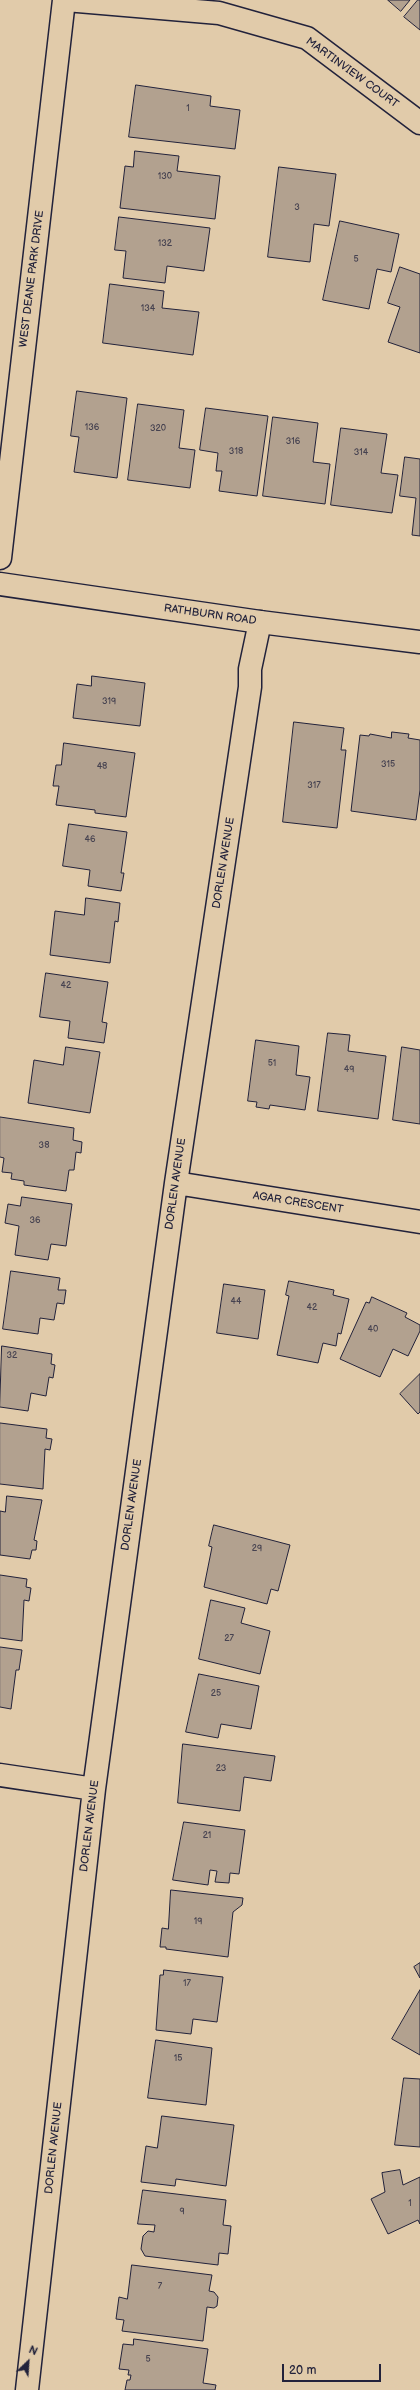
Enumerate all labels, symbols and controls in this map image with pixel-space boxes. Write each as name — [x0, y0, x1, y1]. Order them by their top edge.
street label: MARTINVIEW COURT — [303, 35, 401, 111]
house number: 1 — [186, 104, 190, 114]
house number: 130 — [158, 172, 172, 182]
house number: 3 — [294, 203, 300, 213]
street label: WEST DEANE PARK DRIVE — [17, 210, 47, 348]
house number: 132 — [158, 239, 172, 249]
house number: 5 — [353, 255, 359, 265]
house number: 134 — [141, 304, 155, 314]
house number: 136 — [85, 423, 99, 433]
house number: 320 — [150, 424, 166, 434]
house number: 316 — [286, 437, 300, 447]
house number: 318 — [229, 447, 243, 457]
house number: 314 — [354, 448, 368, 458]
street label: RATHBURN ROAD — [163, 602, 257, 628]
house number: 319 — [102, 697, 116, 707]
house number: 315 — [381, 760, 395, 770]
house number: 48 — [97, 762, 107, 772]
house number: 317 — [307, 781, 321, 791]
street label: DORLEN AVENUE — [210, 816, 238, 910]
house number: 46 — [85, 835, 95, 845]
house number: 42 — [61, 981, 71, 991]
house number: 51 — [268, 1059, 276, 1069]
house number: 49 — [344, 1065, 354, 1075]
street label: DORLEN AVENUE — [163, 1137, 189, 1231]
house number: 38 — [39, 1141, 49, 1151]
street label: AGAR CRESCENT — [252, 1189, 344, 1217]
house number: 36 — [29, 1216, 41, 1226]
house number: 44 — [231, 1297, 241, 1307]
house number: 42 — [307, 1303, 317, 1313]
house number: 40 — [368, 1325, 378, 1335]
house number: 32 — [7, 1351, 17, 1361]
street label: DORLEN AVENUE — [119, 1458, 145, 1552]
house number: 29 — [252, 1544, 262, 1554]
house number: 27 — [224, 1634, 234, 1644]
house number: 25 — [211, 1689, 221, 1699]
house number: 23 — [216, 1764, 226, 1774]
street label: DORLEN AVENUE — [78, 1779, 102, 1873]
house number: 21 — [203, 1831, 211, 1841]
house number: 19 — [194, 1917, 202, 1927]
house number: 17 — [183, 1979, 191, 1989]
house number: 15 — [174, 2054, 182, 2064]
street label: DORLEN AVENUE — [43, 2101, 65, 2195]
house number: 1 — [408, 2199, 412, 2209]
house number: 9 — [179, 2207, 185, 2217]
house number: 7 — [158, 2282, 162, 2292]
north arrow — [8, 2342, 48, 2382]
text: N — [27, 2343, 40, 2358]
house number: 5 — [145, 2355, 151, 2365]
scale bar — [284, 2356, 383, 2382]
text: 20 m — [289, 2363, 316, 2378]

